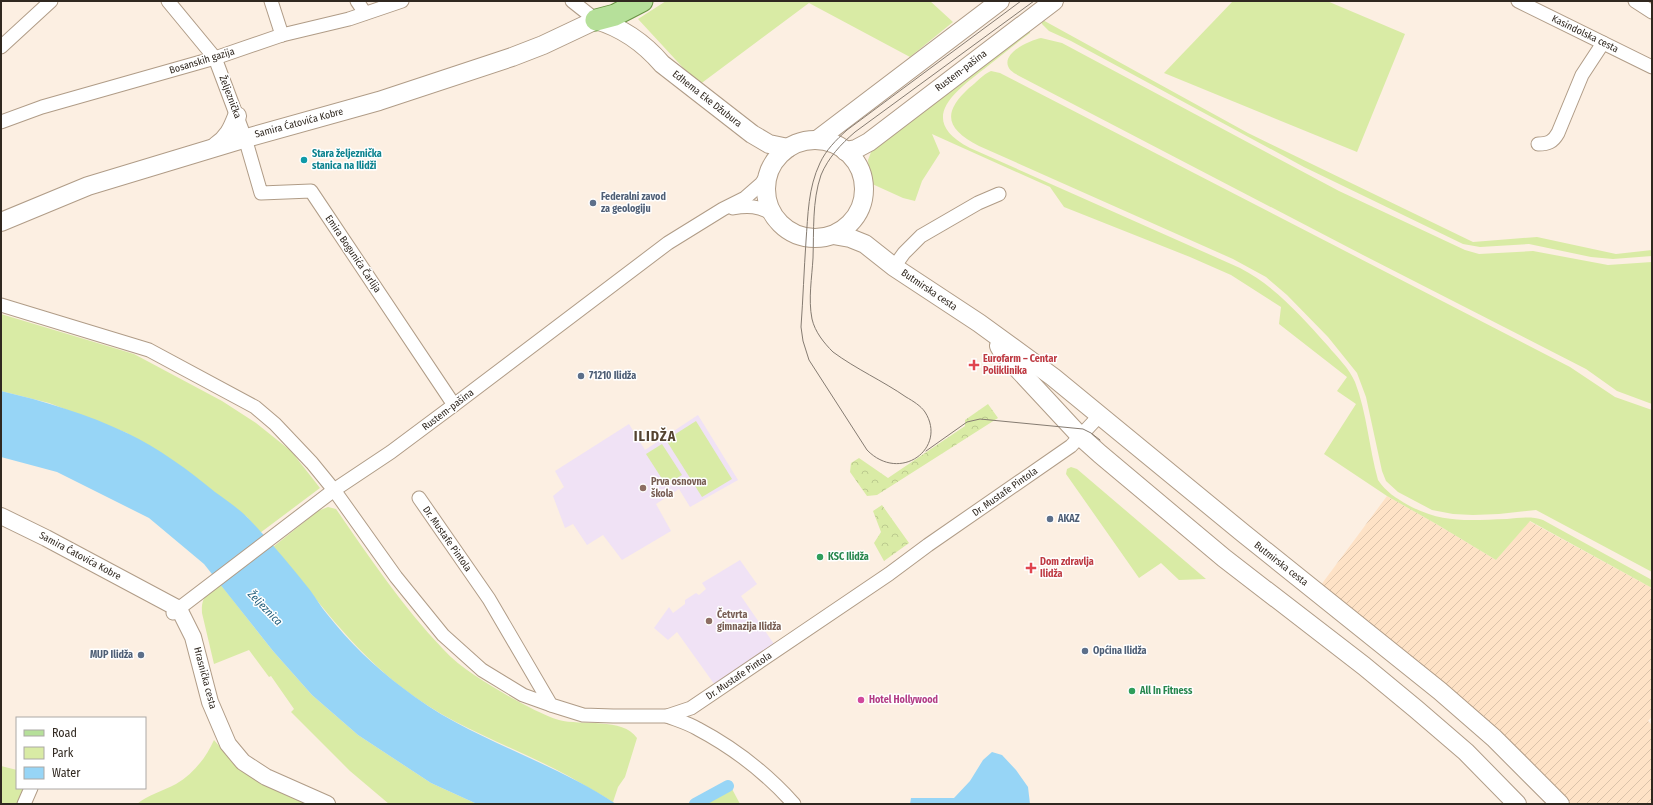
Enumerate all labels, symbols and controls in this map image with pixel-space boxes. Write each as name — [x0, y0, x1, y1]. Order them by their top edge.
street label: Kasindolska cesta — [1550, 13, 1620, 55]
street label: Bosanskih gazija — [168, 45, 236, 77]
street label: Rustem-pašina — [933, 48, 989, 94]
street label: Edhema Eke Džubura — [670, 68, 744, 130]
street label: Željeznička — [216, 73, 246, 120]
street label: Samira Ćatovića Kobre — [253, 103, 345, 141]
place label: Stara željeznička stanica na Ilidži — [312, 147, 382, 172]
marker: Stara željeznička stanica na Ilidži — [299, 155, 309, 165]
place label: Federalni zavod za geologiju — [601, 191, 666, 215]
marker: Federalni zavod za geologiju — [588, 198, 598, 208]
street label: Emira Bogunića Čarlija — [323, 212, 385, 295]
street label: Butmirska cesta — [899, 267, 959, 313]
place label: Eurofarm – Centar Poliklinika — [983, 353, 1057, 377]
marker: Eurofarm – Centar Poliklinika — [968, 359, 980, 371]
place label: 71210 Ilidža — [589, 370, 636, 382]
marker: 71210 Ilidža — [576, 371, 586, 381]
street label: Rustem-pašina — [420, 387, 476, 433]
district label: ILIDŽA — [634, 427, 676, 445]
street label: Dr. Mustafe Pintola — [970, 465, 1040, 519]
place label: Prva osnovna škola — [651, 476, 707, 500]
marker: Prva osnovna škola — [638, 483, 648, 493]
street label: Dr. Mustafe Pintola — [420, 504, 474, 574]
place label: AKAZ — [1057, 513, 1080, 525]
marker: AKAZ — [1045, 514, 1055, 524]
street label: Samira Ćatovića Kobre — [37, 528, 124, 583]
street label: Butmirska cesta — [1252, 539, 1310, 589]
place label: KSC Ilidža — [828, 551, 869, 563]
marker: KSC Ilidža — [815, 552, 825, 562]
place label: Dom zdravlja Ilidža — [1040, 556, 1094, 580]
marker: Dom zdravlja Ilidža — [1025, 562, 1037, 574]
water label: Željeznica — [244, 586, 286, 629]
place label: Četvrta gimnazija Ilidža — [717, 607, 781, 633]
marker: Četvrta gimnazija Ilidža — [704, 616, 714, 626]
place label: Općina Ilidža — [1093, 644, 1147, 657]
street label: Hrasnička cesta — [191, 646, 219, 710]
marker: Općina Ilidža — [1080, 646, 1090, 656]
place label: MUP Ilidža — [90, 649, 133, 661]
street label: Dr. Mustafe Pintola — [704, 649, 774, 702]
marker: MUP Ilidža — [136, 650, 146, 660]
place label: All In Fitness — [1139, 685, 1193, 697]
marker: All In Fitness — [1127, 686, 1137, 696]
place label: Hotel Hollywood — [869, 694, 938, 706]
marker: Hotel Hollywood — [856, 695, 866, 705]
legend — [16, 717, 146, 789]
text: Road — [52, 726, 77, 740]
text: Park — [52, 746, 74, 760]
text: Water — [52, 766, 81, 780]

